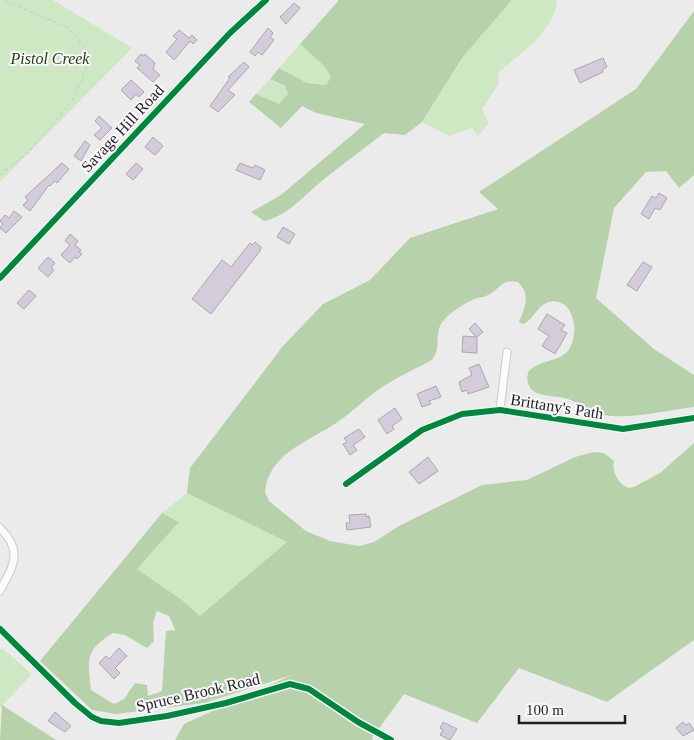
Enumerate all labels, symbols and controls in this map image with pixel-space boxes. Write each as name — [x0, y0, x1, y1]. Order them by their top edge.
park label: Pistol Creek — [10, 50, 90, 67]
street label: Savage Hill Road — [78, 81, 168, 176]
street label: Brittany's Path — [509, 391, 605, 423]
street label: Spruce Brook Road — [135, 670, 262, 716]
scale bar — [519, 692, 625, 724]
text: 100 m — [526, 702, 564, 718]

